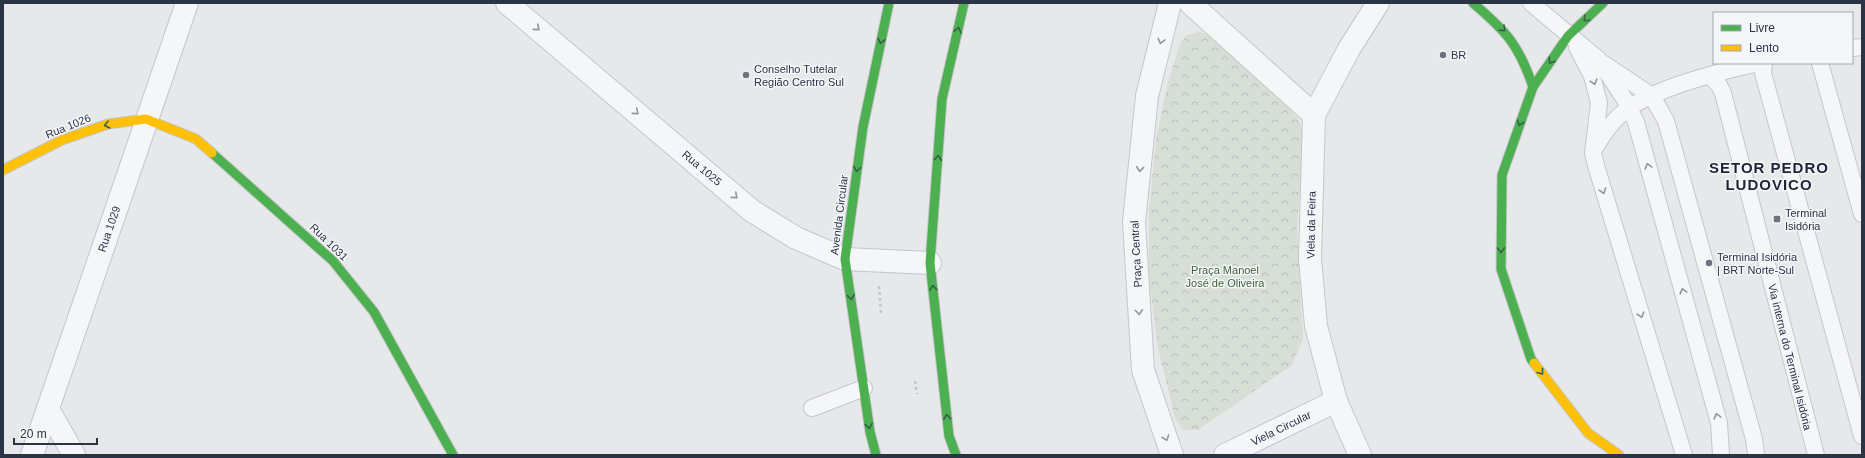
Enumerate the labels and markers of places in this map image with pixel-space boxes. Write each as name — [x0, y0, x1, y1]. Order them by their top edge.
place label: BR — [1451, 49, 1466, 61]
marker: BR — [1438, 50, 1448, 60]
place label: Conselho Tutelar Região Centro Sul — [754, 63, 844, 88]
marker: Conselho Tutelar Região Centro Sul — [741, 70, 751, 80]
place label: Terminal Isidória — [1785, 207, 1827, 232]
marker: Terminal Isidória — [1772, 214, 1782, 224]
place label: Terminal Isidória | BRT Norte-Sul — [1717, 251, 1798, 276]
marker: Terminal Isidória | BRT Norte-Sul — [1704, 258, 1714, 268]

